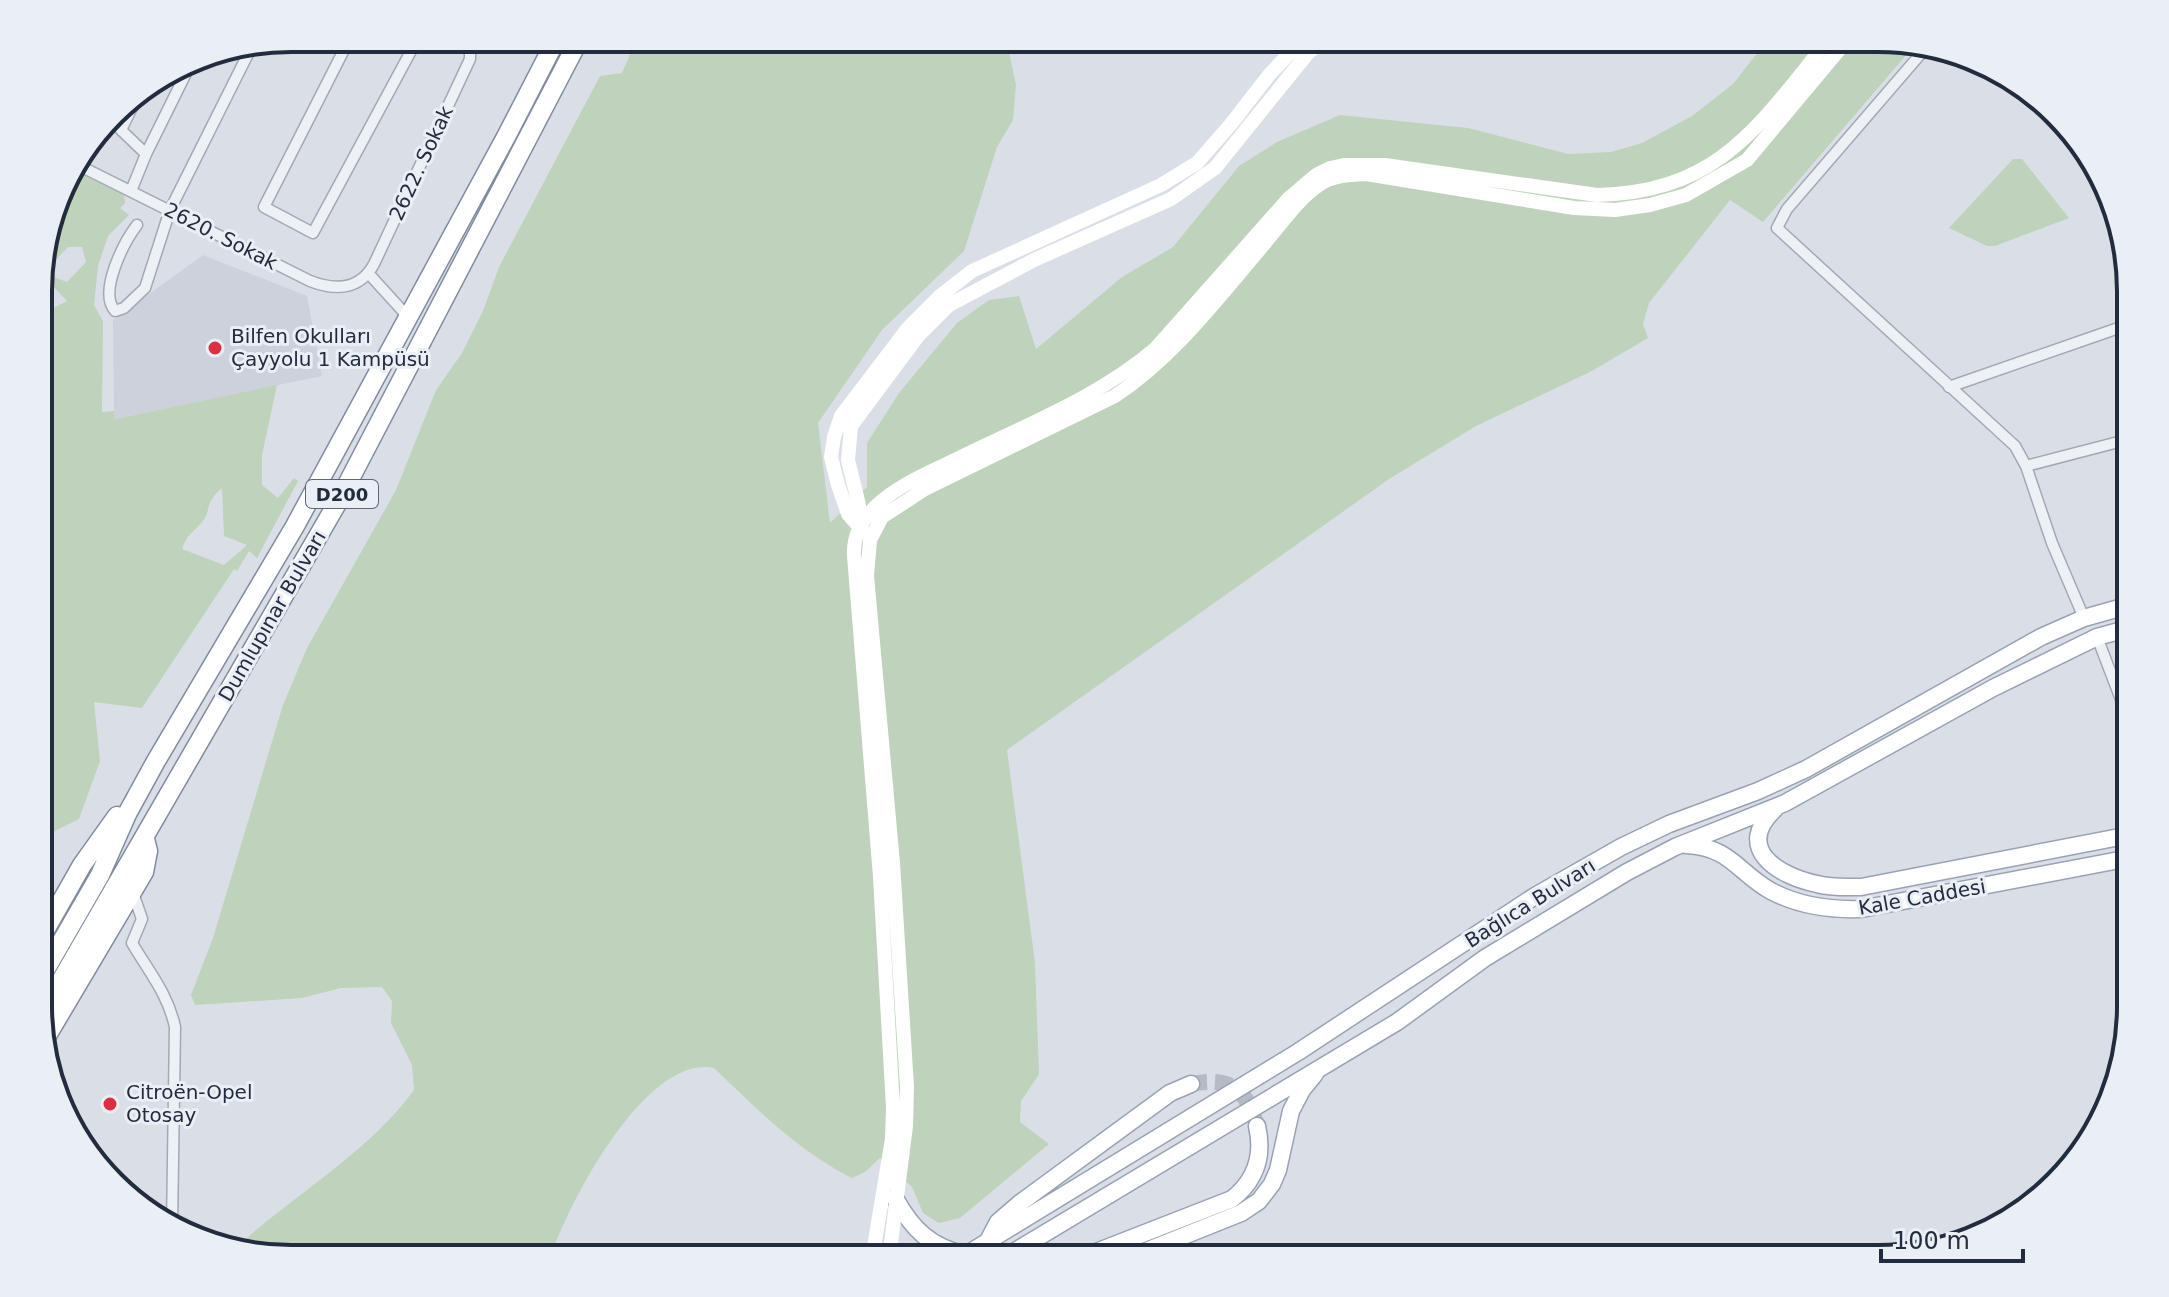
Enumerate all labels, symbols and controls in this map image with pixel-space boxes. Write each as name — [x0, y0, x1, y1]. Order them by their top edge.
street label: 2622. Sokak — [384, 102, 458, 224]
street label: 2620. Sokak — [160, 197, 282, 275]
place label: Bilfen Okulları Çayyolu 1 Kampüsü — [231, 324, 430, 371]
marker: Bilfen Okulları Çayyolu 1 Kampüsü — [206, 339, 224, 357]
road number: D200 — [306, 480, 378, 508]
street label: Dumlupınar Bulvarı — [213, 526, 331, 706]
street label: Bağlıca Bulvarı — [1460, 853, 1600, 953]
street label: Kale Caddesi — [1856, 874, 1988, 920]
place label: Citroën-Opel Otosay — [126, 1080, 252, 1127]
marker: Citroën-Opel Otosay — [101, 1095, 119, 1113]
scale bar — [1881, 1213, 2023, 1263]
text: 100 m — [1893, 1227, 1970, 1255]

